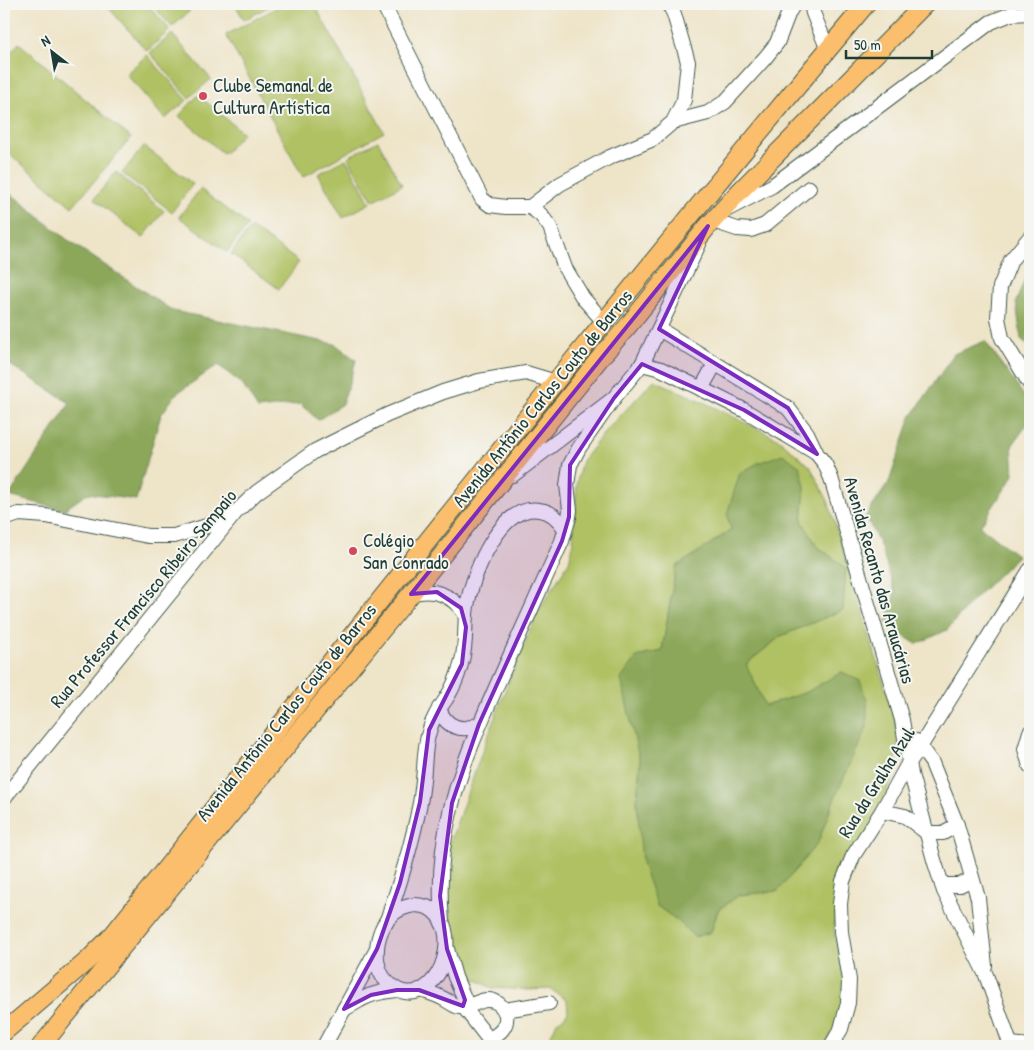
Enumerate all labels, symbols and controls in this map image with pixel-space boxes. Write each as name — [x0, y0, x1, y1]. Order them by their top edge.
north arrow — [28, 28, 78, 78]
scale bar — [846, 28, 933, 60]
text: N — [37, 30, 54, 50]
text: 50 m — [854, 34, 881, 55]
place label: Clube Semanal de Cultura Artística — [213, 72, 333, 120]
marker: Clube Semanal de Cultura Artística — [197, 90, 209, 102]
street label: Avenida Antônio Carlos Couto de Barros — [446, 284, 638, 512]
street label: Avenida Recanto das Araucárias — [838, 474, 922, 686]
street label: Rua Professor Francisco Ribeiro Sampaio — [44, 483, 242, 713]
place label: Colégio San Conrado — [363, 527, 449, 575]
marker: Colégio San Conrado — [347, 545, 359, 557]
street label: Avenida Antônio Carlos Couto de Barros — [190, 598, 382, 826]
street label: Rua da Gralha Azul — [832, 721, 921, 842]

